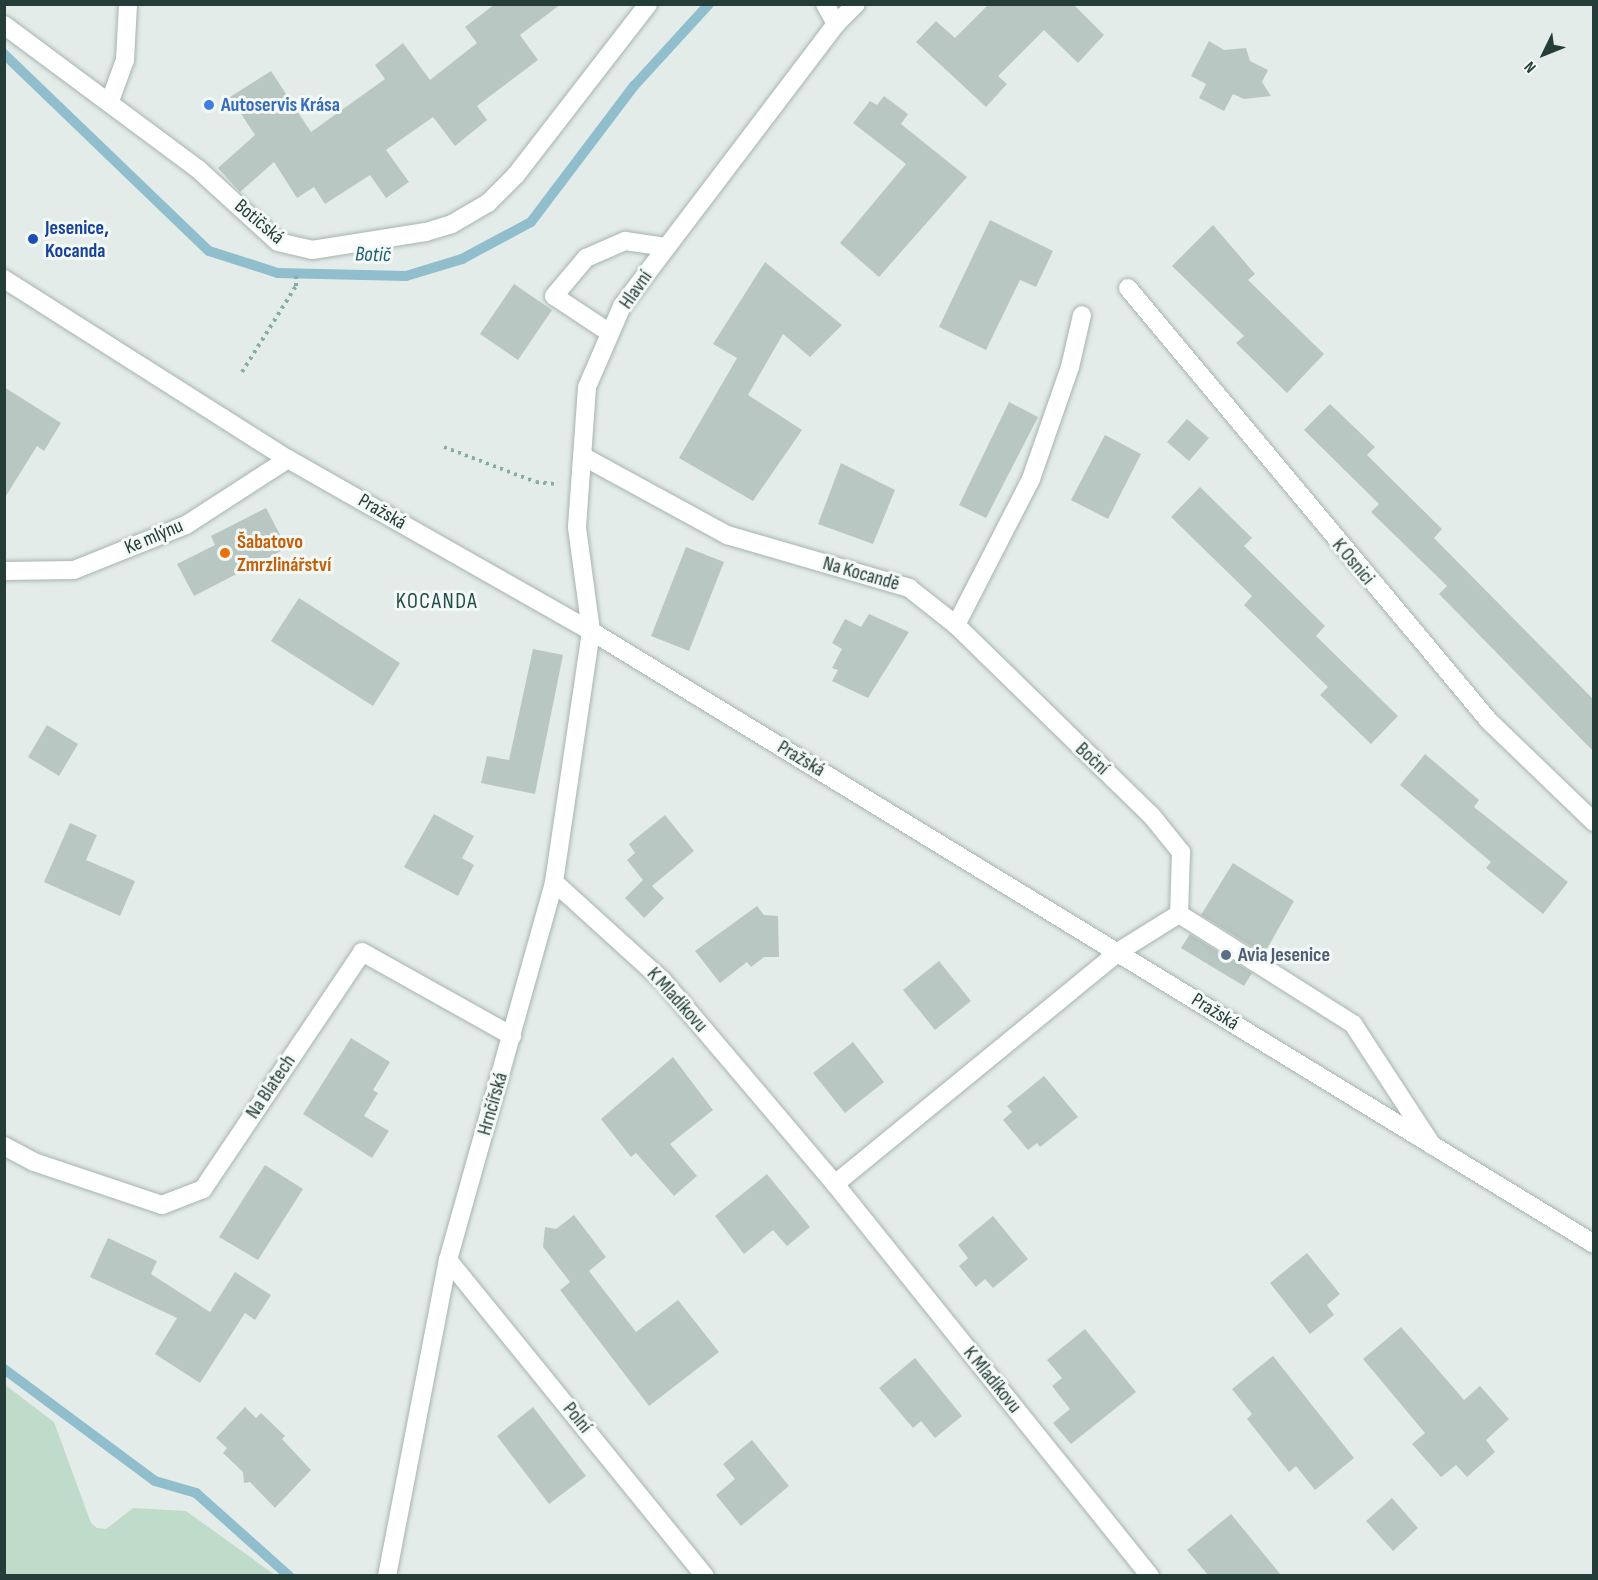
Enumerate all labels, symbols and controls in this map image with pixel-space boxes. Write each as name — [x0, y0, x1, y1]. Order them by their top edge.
north arrow — [1514, 24, 1574, 84]
text: N — [1521, 57, 1540, 76]
place label: Autoservis Krása — [221, 93, 340, 117]
marker: Autoservis Krása — [202, 98, 216, 112]
street label: Botičská — [229, 194, 289, 250]
place label: Jesenice, Kocanda — [45, 216, 109, 263]
marker: Jesenice, Kocanda — [26, 232, 40, 246]
water label: Botič — [355, 242, 391, 268]
street label: Hlavní — [614, 266, 658, 314]
street label: Pražská — [354, 489, 410, 535]
street label: Ke mlýnu — [121, 514, 187, 560]
place label: Šabatovo Zmrzlinářství — [237, 530, 331, 577]
street label: K Osnici — [1327, 534, 1379, 590]
marker: Šabatovo Zmrzlinářství — [218, 546, 232, 560]
street label: Na Kocandě — [820, 552, 902, 596]
district label: KOCANDA — [396, 589, 478, 615]
street label: Pražská — [773, 736, 829, 782]
street label: Boční — [1070, 737, 1114, 781]
place label: Avia Jesenice — [1238, 943, 1330, 967]
marker: Avia Jesenice — [1219, 948, 1233, 962]
street label: K Mladíkovu — [642, 963, 712, 1037]
street label: Pražská — [1187, 988, 1243, 1036]
street label: Na Blatech — [241, 1050, 301, 1124]
street label: Hrnčířská — [473, 1070, 513, 1138]
street label: K Mladíkovu — [958, 1342, 1026, 1418]
street label: Polní — [557, 1398, 597, 1438]

